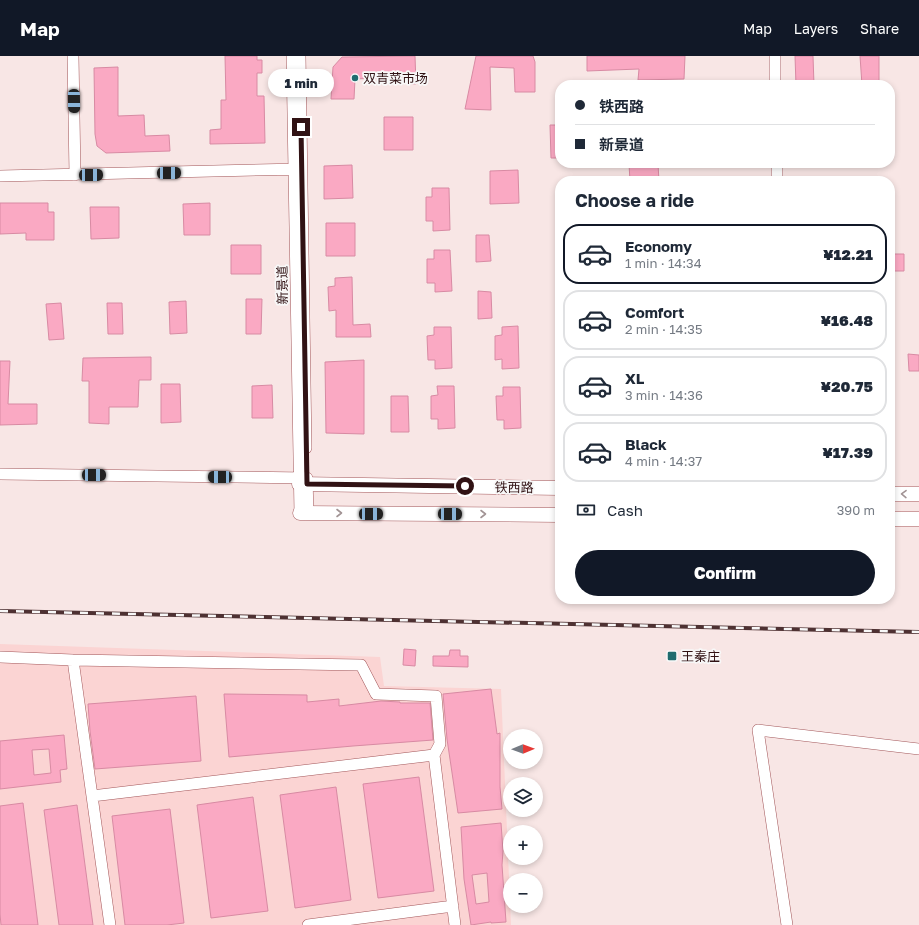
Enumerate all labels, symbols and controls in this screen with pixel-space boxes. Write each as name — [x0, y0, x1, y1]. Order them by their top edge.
text: Map — [20, 17, 60, 40]
text: Map — [743, 20, 772, 37]
text: Layers — [794, 20, 838, 37]
text: Share — [860, 20, 899, 37]
callout: 1 min — [268, 69, 334, 97]
place label: 双青菜市场 — [363, 70, 428, 86]
marker: 双青菜市场 — [350, 73, 360, 83]
text: 1 min — [284, 75, 318, 91]
car — [68, 89, 80, 113]
text: 铁西路 — [599, 97, 644, 115]
route end — [292, 118, 310, 136]
text: 新景道 — [599, 135, 644, 153]
car — [157, 167, 181, 179]
car — [79, 169, 103, 181]
text: Choose a ride — [575, 189, 694, 211]
icon: car — [577, 236, 613, 272]
text: Economy — [625, 237, 692, 255]
text: ¥12.21 — [823, 245, 873, 263]
text: 1 min · 14:34 — [625, 255, 702, 271]
street label: 新景道 — [274, 265, 290, 305]
icon: car — [577, 302, 613, 338]
text: Comfort — [625, 303, 684, 321]
text: ¥16.48 — [820, 311, 873, 329]
text: 2 min · 14:35 — [625, 321, 702, 337]
icon: car — [577, 368, 613, 404]
text: XL — [625, 369, 644, 387]
text: ¥20.75 — [821, 377, 873, 395]
text: 3 min · 14:36 — [625, 387, 703, 403]
icon: car — [577, 434, 613, 470]
text: Black — [625, 435, 667, 453]
text: ¥17.39 — [822, 443, 873, 461]
text: 4 min · 14:37 — [625, 453, 702, 469]
car — [82, 469, 106, 481]
car — [208, 471, 232, 483]
route start — [456, 477, 474, 495]
street label: 铁西路 — [494, 479, 534, 495]
one-way arrow — [901, 490, 907, 498]
icon: cash — [575, 499, 597, 521]
text: Cash — [607, 501, 643, 519]
text: 390 m — [837, 502, 875, 518]
car — [359, 508, 383, 520]
car — [438, 508, 462, 520]
one-way arrow — [336, 509, 342, 517]
one-way arrow — [480, 510, 486, 518]
button: Confirm — [575, 550, 875, 596]
place label: 王秦庄 — [681, 648, 720, 664]
marker: 王秦庄 — [666, 650, 678, 662]
north arrow — [503, 729, 543, 769]
map controls — [503, 729, 543, 913]
button: layers — [503, 777, 543, 817]
button: + — [503, 825, 543, 865]
button: − — [503, 873, 543, 913]

